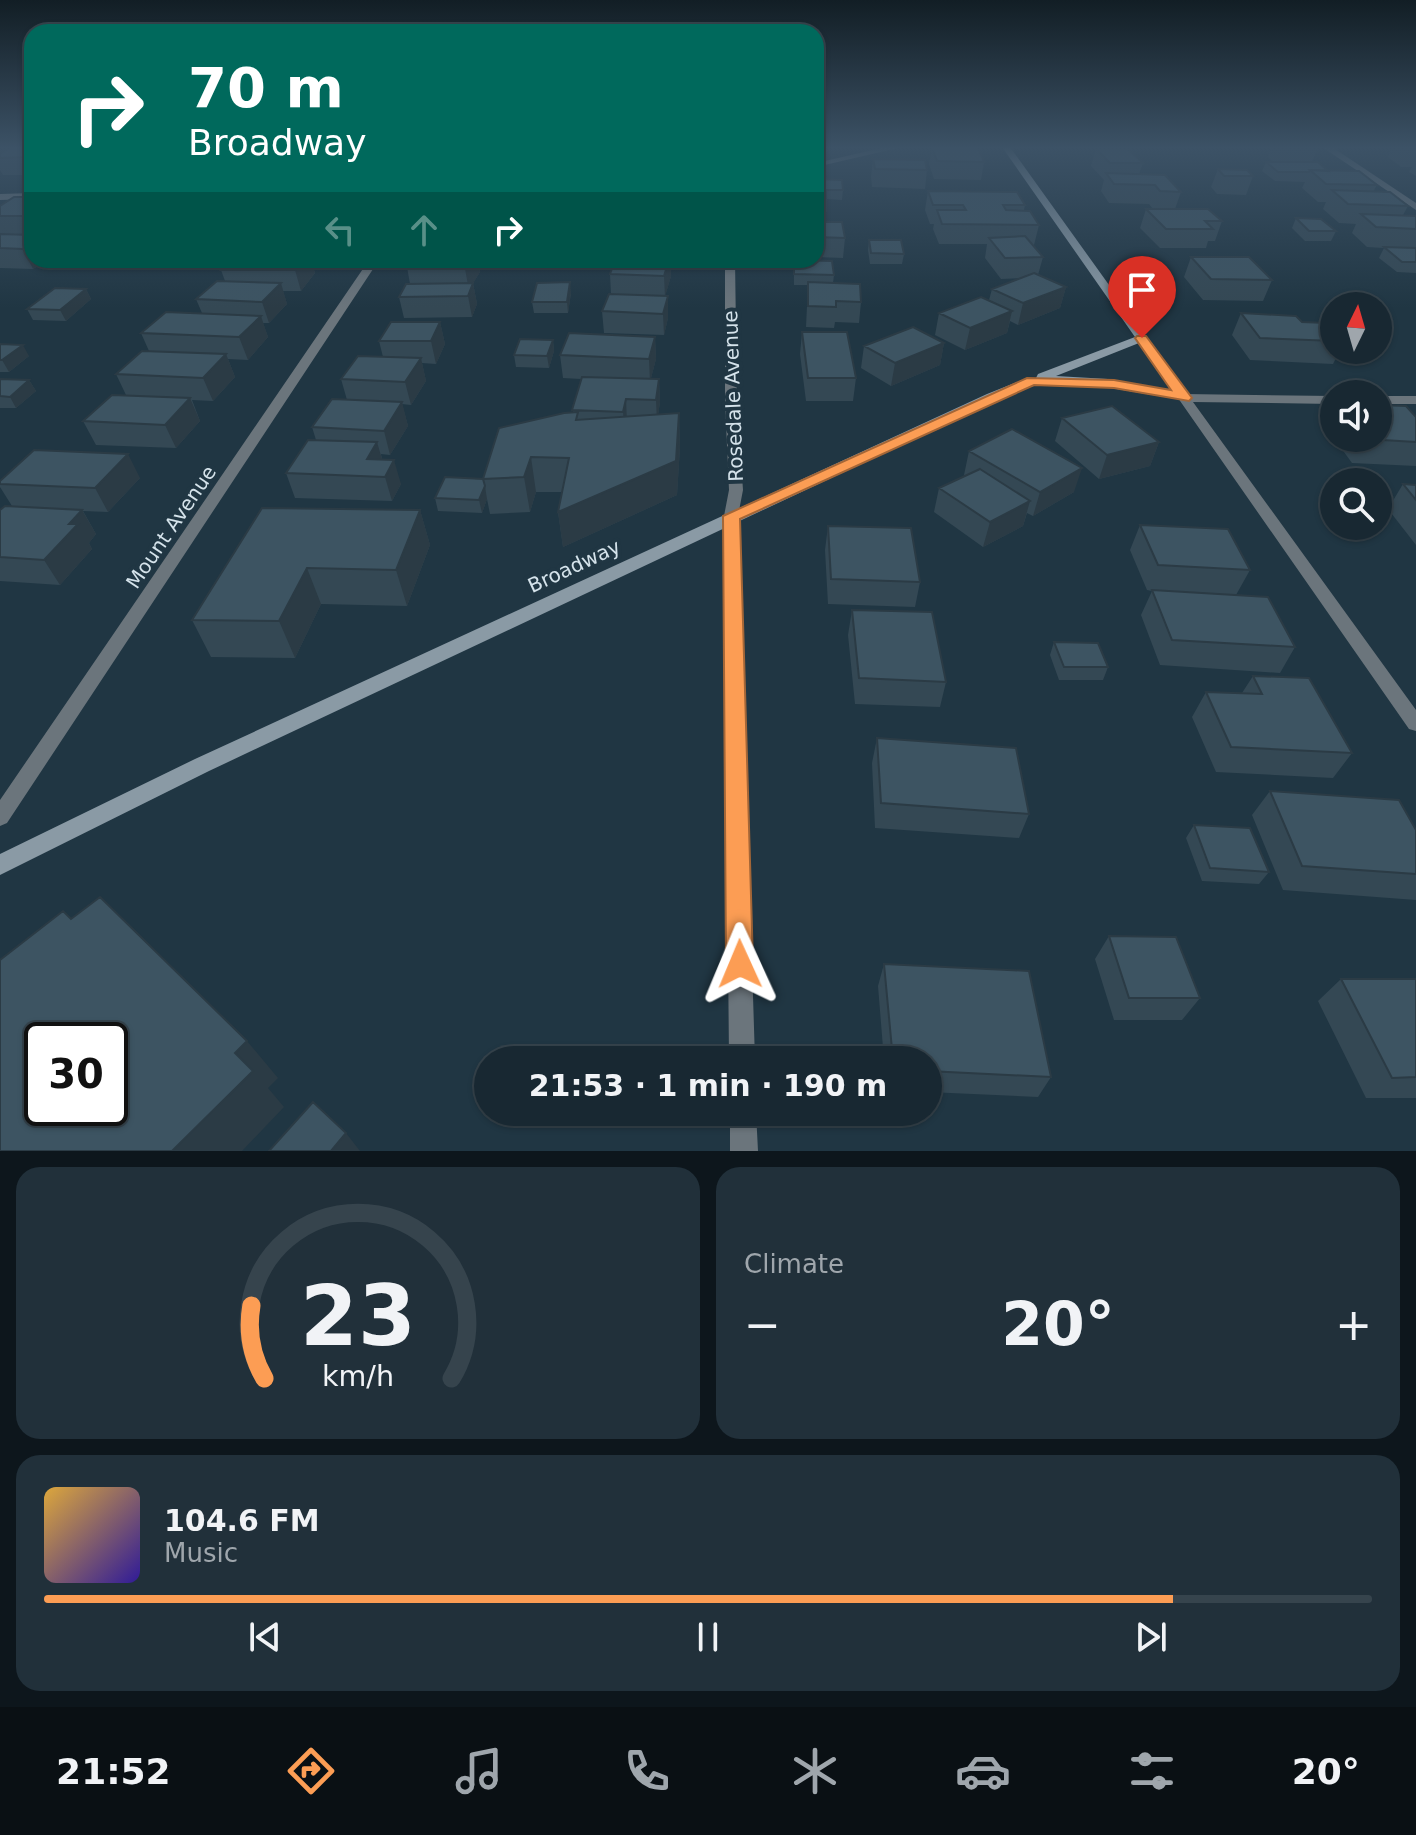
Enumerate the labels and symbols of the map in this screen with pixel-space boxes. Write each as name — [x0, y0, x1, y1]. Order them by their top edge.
pin — [1108, 256, 1176, 338]
north arrow — [1320, 292, 1392, 364]
street label: Rosedale Avenue — [718, 310, 748, 482]
street label: Mount Avenue — [121, 461, 221, 593]
street label: Broadway — [524, 534, 624, 598]
position arrow — [698, 922, 782, 1006]
speed limit sign: 30 — [24, 1022, 128, 1126]

